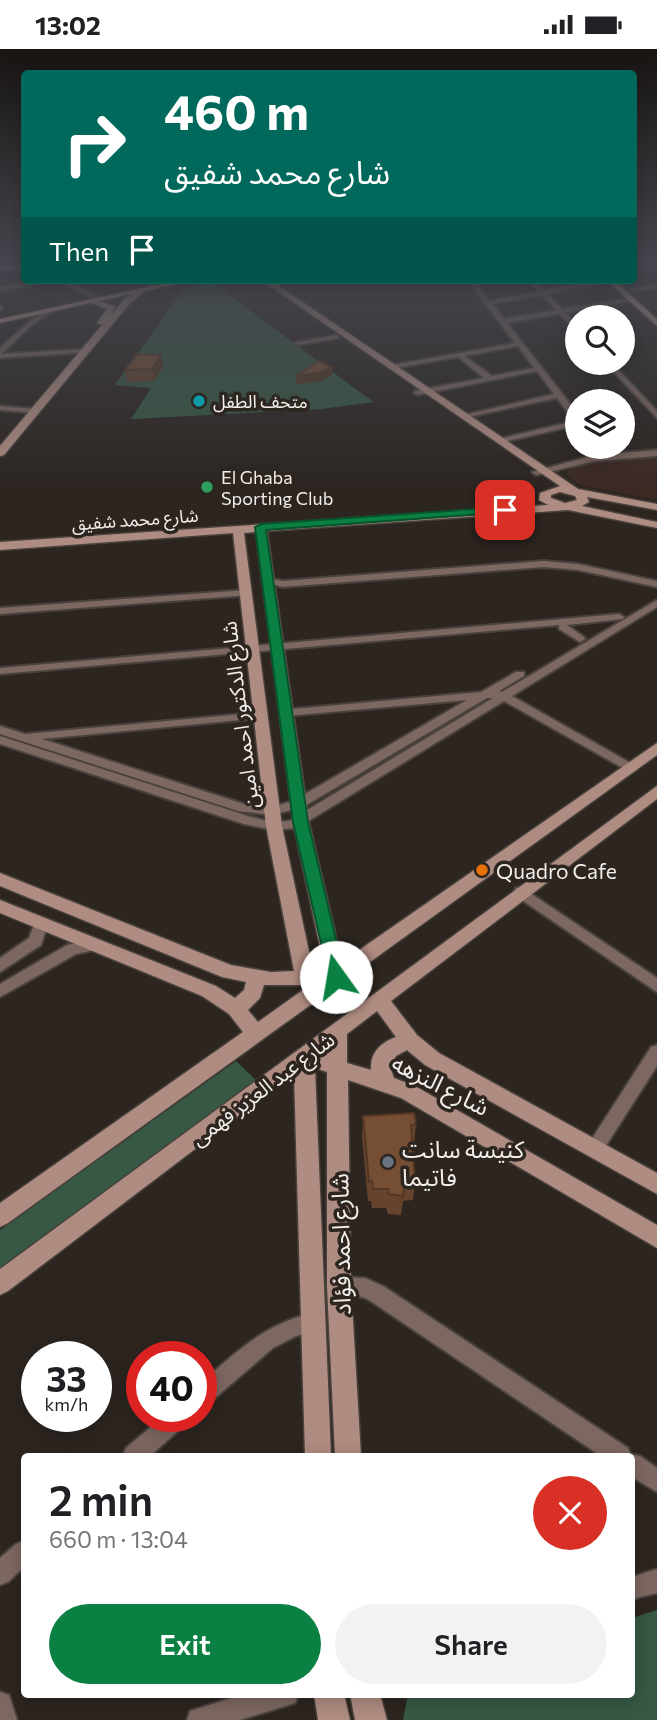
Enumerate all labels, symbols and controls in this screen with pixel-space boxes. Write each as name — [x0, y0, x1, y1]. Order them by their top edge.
text: 13:02 — [35, 9, 101, 40]
text: 460 m — [164, 80, 309, 140]
icon: right — [49, 98, 140, 189]
text: شارع محمد شفيق — [164, 151, 390, 191]
icon: arrive — [123, 231, 161, 269]
text: Then — [49, 235, 109, 266]
map controls — [565, 305, 635, 459]
button: search — [565, 305, 635, 375]
button: layers — [565, 389, 635, 459]
place label: متحف الطفل — [213, 390, 308, 413]
marker: متحف الطفل — [191, 393, 207, 409]
place label: El Ghaba Sporting Club — [221, 466, 333, 509]
marker: El Ghaba Sporting Club — [199, 479, 215, 495]
pin — [475, 480, 535, 540]
icon: arrive — [486, 491, 524, 529]
street label: شارع محمد شفيق — [71, 504, 199, 538]
street label: شارع الدكتور احمد امين — [215, 619, 267, 810]
place label: Quadro Cafe — [496, 858, 617, 883]
marker: Quadro Cafe — [474, 862, 490, 878]
position arrow — [299, 940, 373, 1014]
street label: شارع عبد العزيز فهمى — [185, 1026, 341, 1153]
street label: شارع النزهه — [386, 1047, 495, 1124]
place label: كنيسة سانت فاتيما — [402, 1134, 525, 1191]
marker: كنيسة سانت فاتيما — [380, 1154, 396, 1170]
street label: شارع احمد فؤاد — [324, 1173, 360, 1315]
speed limit sign: 40 — [126, 1341, 217, 1432]
text: 33 — [46, 1356, 87, 1399]
text: km/h — [45, 1393, 88, 1415]
text: 2 min — [49, 1473, 153, 1525]
button: close — [533, 1476, 607, 1550]
text: 660 m · 13:04 — [49, 1525, 188, 1553]
button: Exit — [49, 1604, 321, 1684]
button: Share — [335, 1604, 607, 1684]

